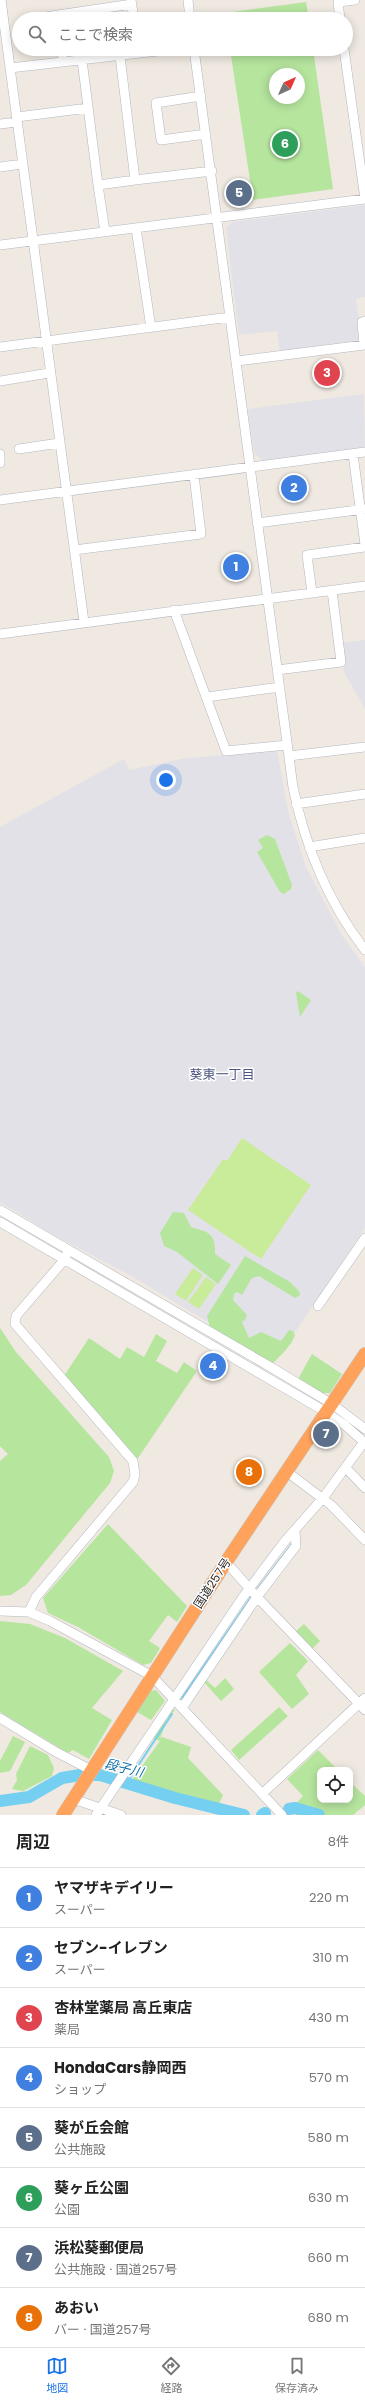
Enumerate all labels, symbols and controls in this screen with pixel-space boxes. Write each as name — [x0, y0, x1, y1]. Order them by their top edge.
search box — [12, 12, 353, 56]
icon: search — [26, 23, 48, 45]
text: ここで検索 — [58, 24, 133, 45]
north arrow — [269, 68, 305, 104]
pin: 6 — [272, 129, 298, 159]
pin: 5 — [226, 178, 252, 208]
pin: 3 — [314, 358, 340, 388]
pin: 2 — [281, 473, 307, 503]
pin: 1 — [223, 552, 249, 582]
your location — [156, 770, 176, 790]
district label: 葵東一丁目 — [189, 1065, 255, 1084]
pin: 4 — [200, 1351, 226, 1381]
pin: 7 — [313, 1419, 339, 1449]
pin: 8 — [236, 1457, 262, 1487]
street label: 国道257号 — [189, 1554, 235, 1612]
water label: 段子川 — [103, 1754, 147, 1782]
map controls — [317, 1767, 353, 1803]
button: locate — [317, 1767, 353, 1803]
text: 周辺 — [16, 1830, 50, 1854]
text: 8件 — [328, 1832, 349, 1851]
text: ヤマザキデイリー — [54, 1877, 174, 1898]
text: 1 — [27, 1888, 31, 1907]
text: 220 m — [309, 1888, 349, 1907]
text: スーパー — [54, 1900, 106, 1919]
text: セブン-イレブン — [54, 1937, 168, 1958]
text: 2 — [25, 1948, 33, 1967]
text: 310 m — [312, 1948, 349, 1967]
text: スーパー — [54, 1960, 106, 1979]
text: 杏林堂薬局 高丘東店 — [54, 1997, 192, 2018]
text: 3 — [25, 2008, 33, 2027]
text: 430 m — [308, 2008, 349, 2027]
text: 薬局 — [54, 2020, 80, 2039]
text: HondaCars静岡西 — [54, 2057, 186, 2078]
text: 4 — [25, 2068, 33, 2087]
text: 570 m — [309, 2068, 349, 2087]
text: ショップ — [54, 2080, 106, 2099]
text: 葵が丘会館 — [54, 2117, 129, 2138]
text: 5 — [25, 2128, 33, 2147]
text: 580 m — [308, 2128, 349, 2147]
text: 公共施設 — [54, 2140, 106, 2159]
text: 葵ヶ丘公園 — [54, 2177, 129, 2198]
text: 6 — [25, 2188, 33, 2207]
text: 630 m — [308, 2188, 349, 2207]
text: 公園 — [54, 2200, 80, 2219]
text: 浜松葵郵便局 — [54, 2237, 144, 2258]
text: 7 — [26, 2248, 32, 2267]
text: 660 m — [307, 2248, 349, 2267]
text: 公共施設 · 国道257号 — [54, 2260, 177, 2279]
text: あおい — [54, 2297, 99, 2318]
text: 8 — [25, 2308, 33, 2327]
text: 680 m — [308, 2308, 349, 2327]
text: バー · 国道257号 — [54, 2320, 151, 2339]
tab: 地図 — [46, 2355, 68, 2397]
tab: 経路 — [160, 2355, 182, 2397]
tab: 保存済み — [275, 2355, 319, 2397]

